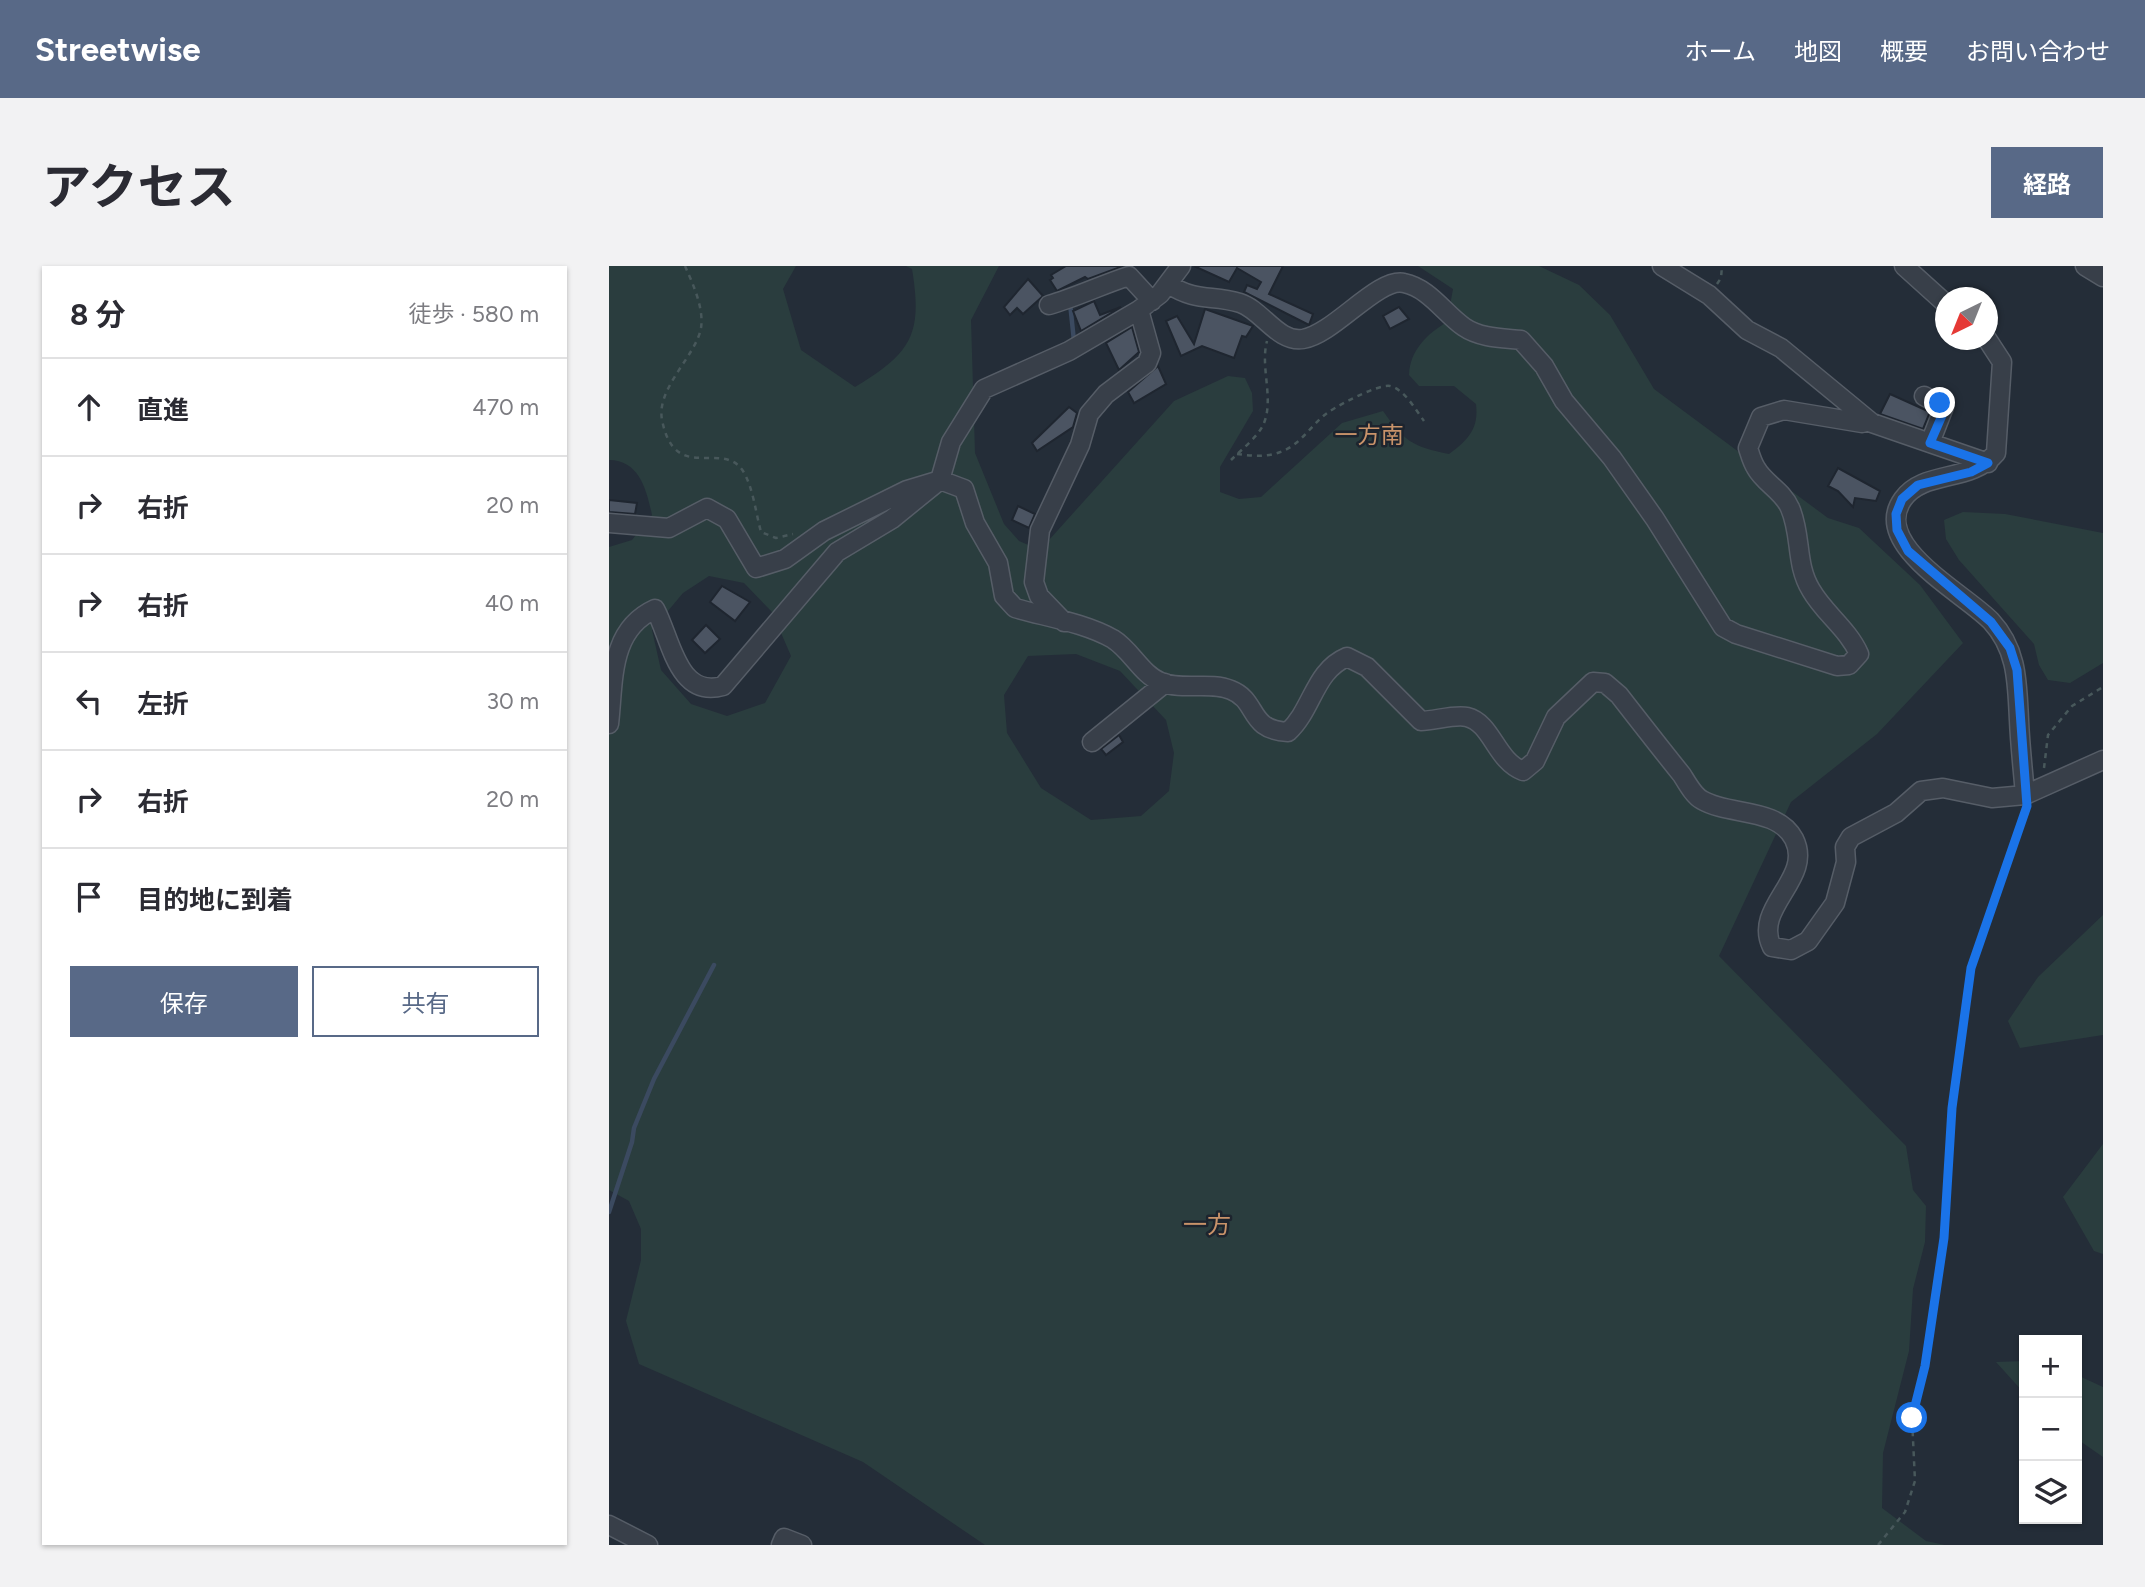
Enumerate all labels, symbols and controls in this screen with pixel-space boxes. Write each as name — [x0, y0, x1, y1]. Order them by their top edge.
text: Streetwise — [35, 30, 201, 69]
text: ホーム — [1685, 37, 1756, 66]
text: 地図 — [1794, 37, 1842, 66]
text: 概要 — [1880, 37, 1928, 66]
text: お問い合わせ — [1966, 37, 2110, 66]
button: 経路 — [1991, 147, 2103, 218]
text: アクセス — [42, 157, 236, 216]
north arrow — [1935, 287, 1998, 350]
text: 8 分 — [70, 296, 126, 333]
text: 徒歩 · 580 m — [408, 300, 539, 328]
route end — [1924, 387, 1955, 418]
icon: ahead — [70, 388, 108, 426]
text: 470 m — [472, 393, 539, 421]
text: 直進 — [137, 394, 189, 426]
district label: 一方南 — [1335, 421, 1404, 449]
icon: right — [70, 486, 108, 524]
text: 20 m — [486, 491, 539, 519]
text: 右折 — [137, 492, 189, 524]
icon: right — [70, 584, 108, 622]
text: 40 m — [485, 589, 539, 617]
text: 右折 — [137, 590, 189, 622]
icon: left — [70, 682, 108, 720]
text: 30 m — [486, 687, 539, 715]
text: 左折 — [137, 688, 189, 720]
icon: right — [70, 780, 108, 818]
text: 20 m — [486, 785, 539, 813]
text: 右折 — [137, 786, 189, 818]
icon: arrive — [70, 878, 108, 916]
text: 目的地に到着 — [137, 884, 293, 916]
button: 保存 — [70, 966, 298, 1037]
button: 共有 — [312, 966, 539, 1037]
district label: 一方 — [1183, 1210, 1231, 1239]
map controls — [2019, 1335, 2082, 1524]
button: + — [2019, 1335, 2082, 1398]
button: − — [2019, 1398, 2082, 1461]
route start — [1896, 1402, 1927, 1433]
button: layers — [2019, 1461, 2082, 1524]

